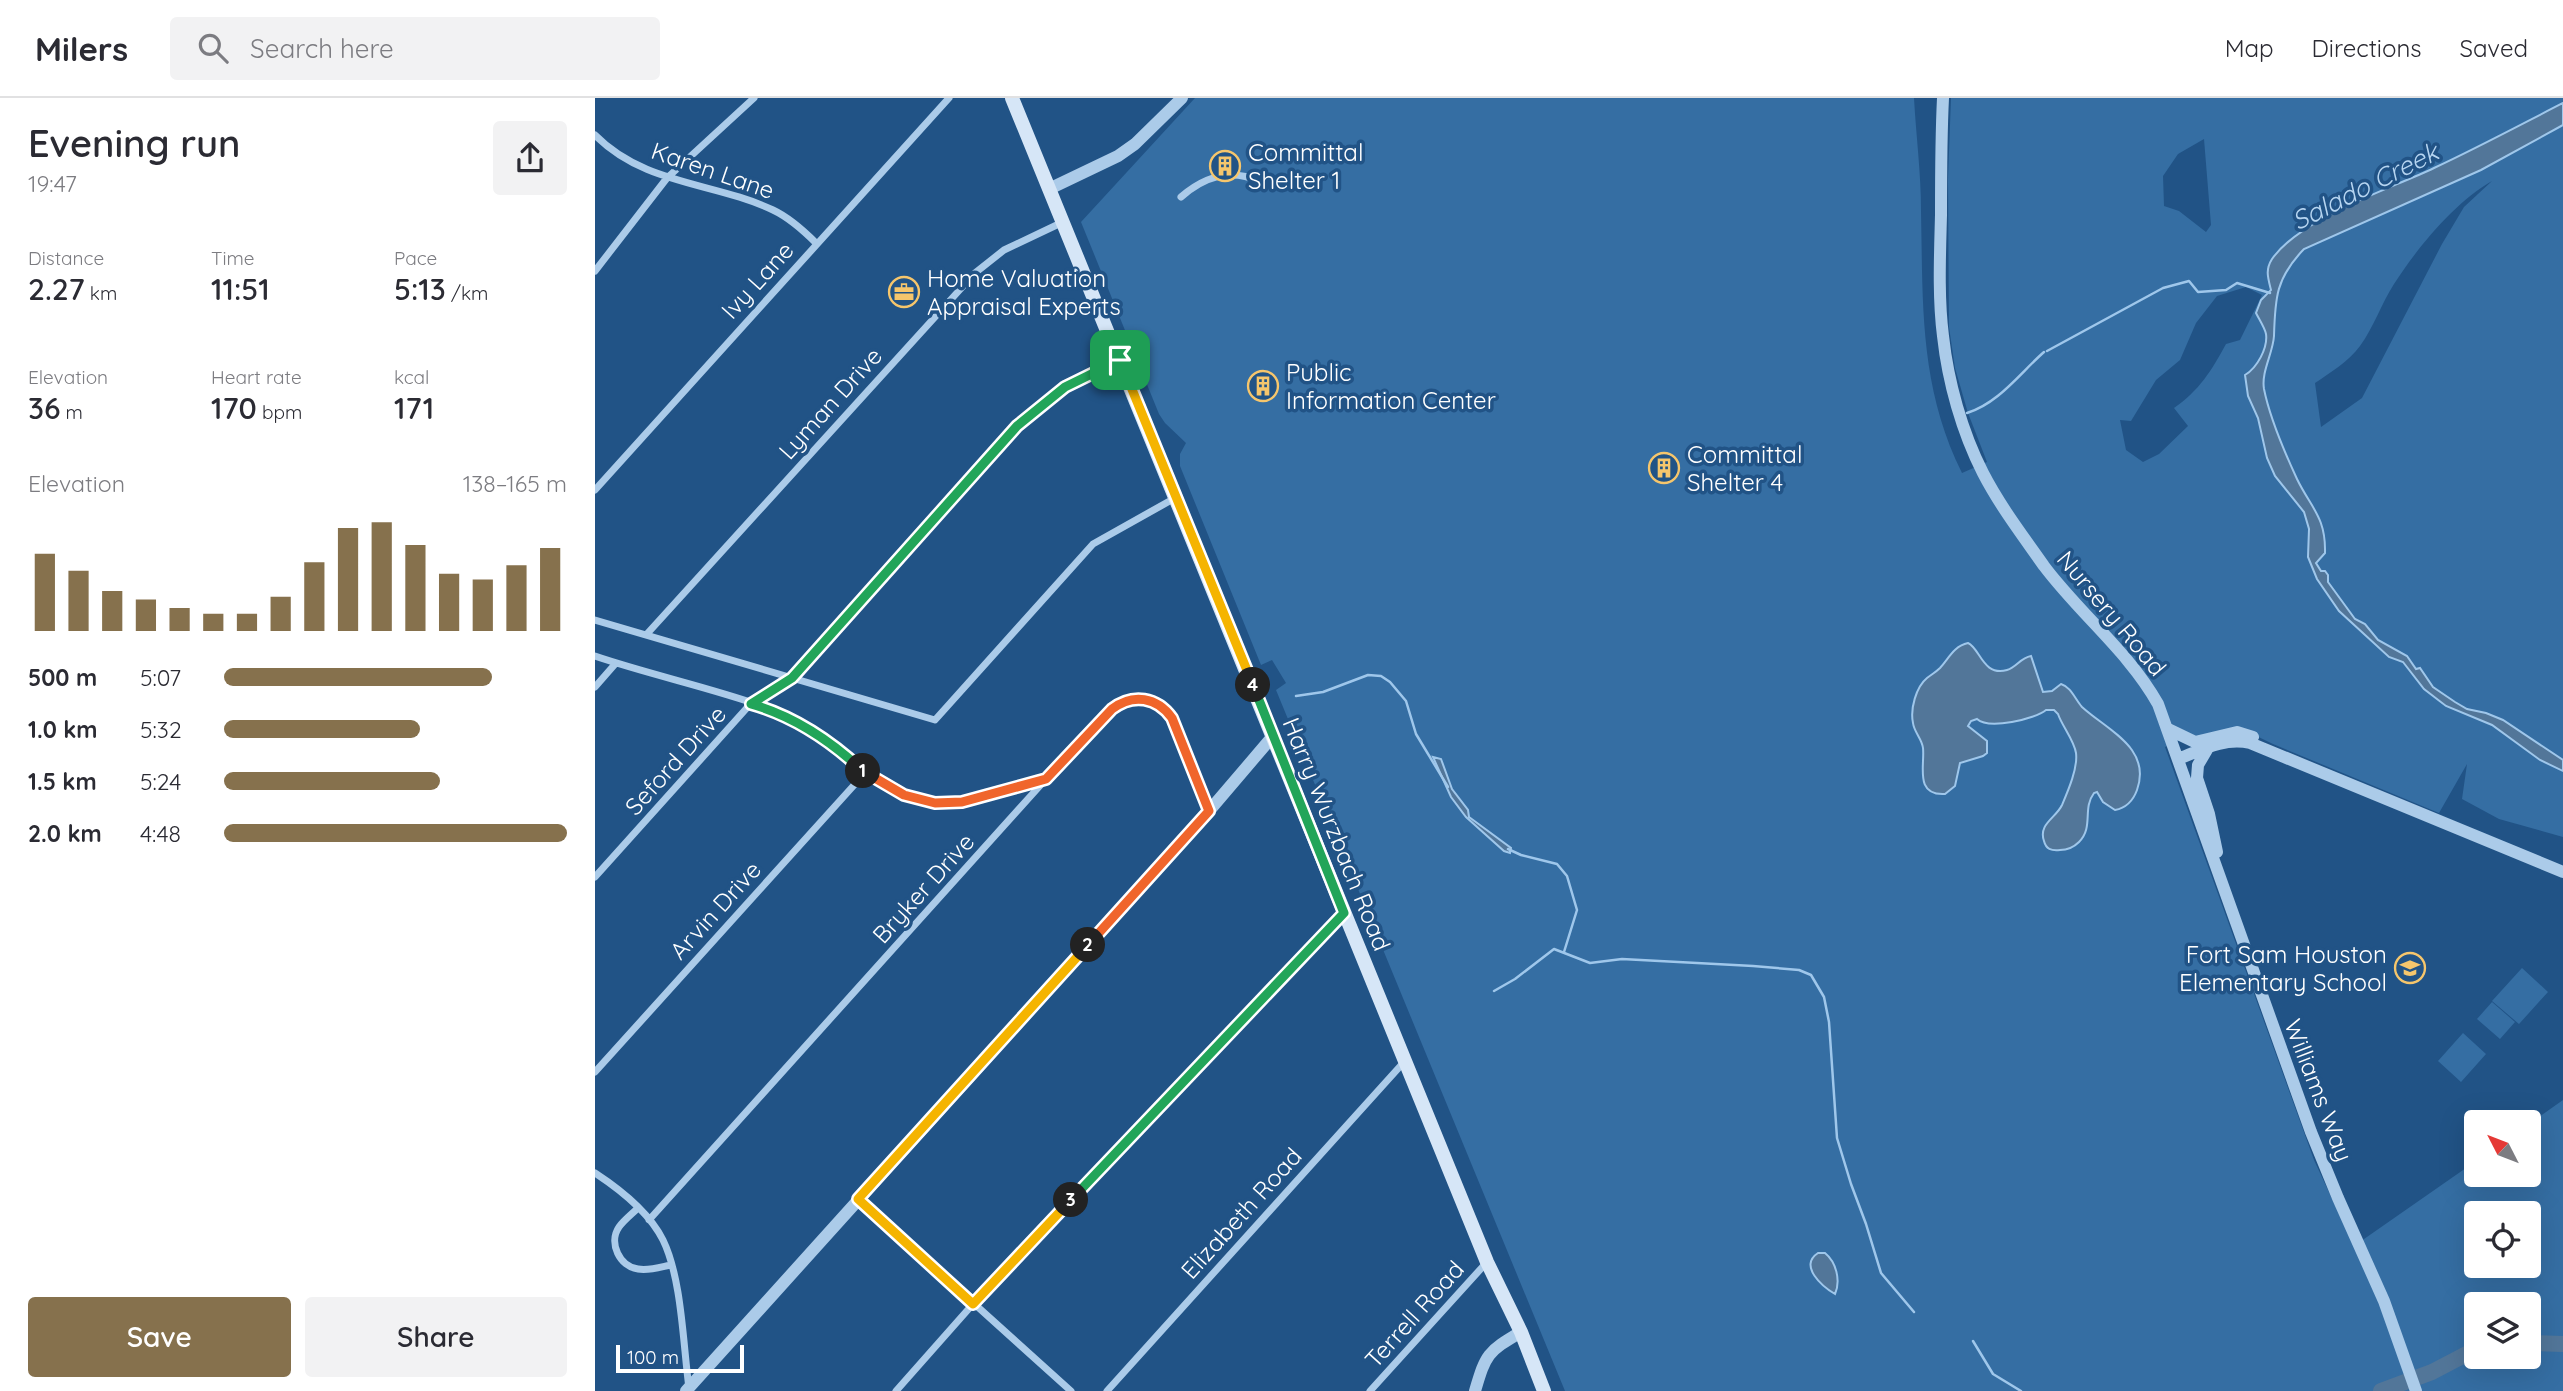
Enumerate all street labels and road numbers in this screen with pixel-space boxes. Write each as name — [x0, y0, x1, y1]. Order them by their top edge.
street label: Karen Lane — [648, 135, 778, 205]
street label: Ivy Lane — [715, 235, 799, 325]
street label: Lyman Drive — [772, 341, 888, 465]
street label: Nursery Road — [2051, 544, 2173, 682]
street label: Seford Drive — [618, 699, 732, 821]
street label: Harry Wurzbach Road — [1276, 713, 1398, 955]
street label: Bryker Drive — [866, 827, 980, 949]
street label: Arvin Drive — [663, 855, 767, 965]
street label: Williams Way — [2278, 1015, 2360, 1165]
street label: Elizabeth Road — [1174, 1141, 1308, 1285]
street label: Terrell Road — [1358, 1254, 1470, 1374]

